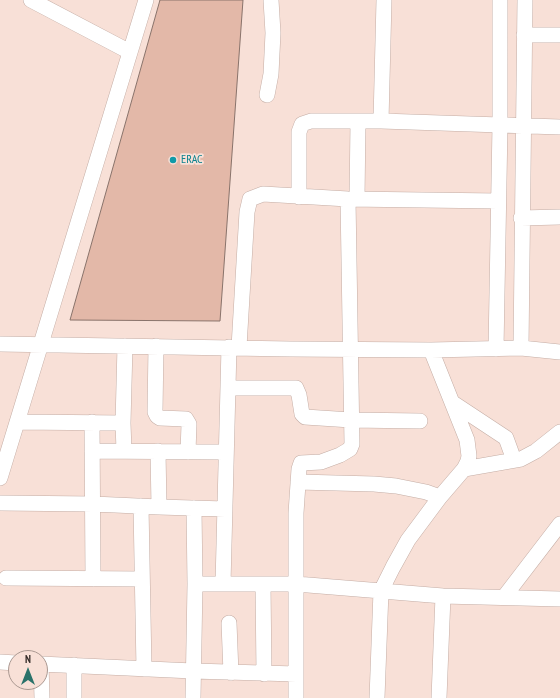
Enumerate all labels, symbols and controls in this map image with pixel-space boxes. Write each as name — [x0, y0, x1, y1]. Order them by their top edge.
place label: ERAC — [181, 153, 203, 167]
marker: ERAC — [168, 155, 178, 165]
north arrow — [8, 650, 48, 690]
text: N — [25, 652, 31, 666]

